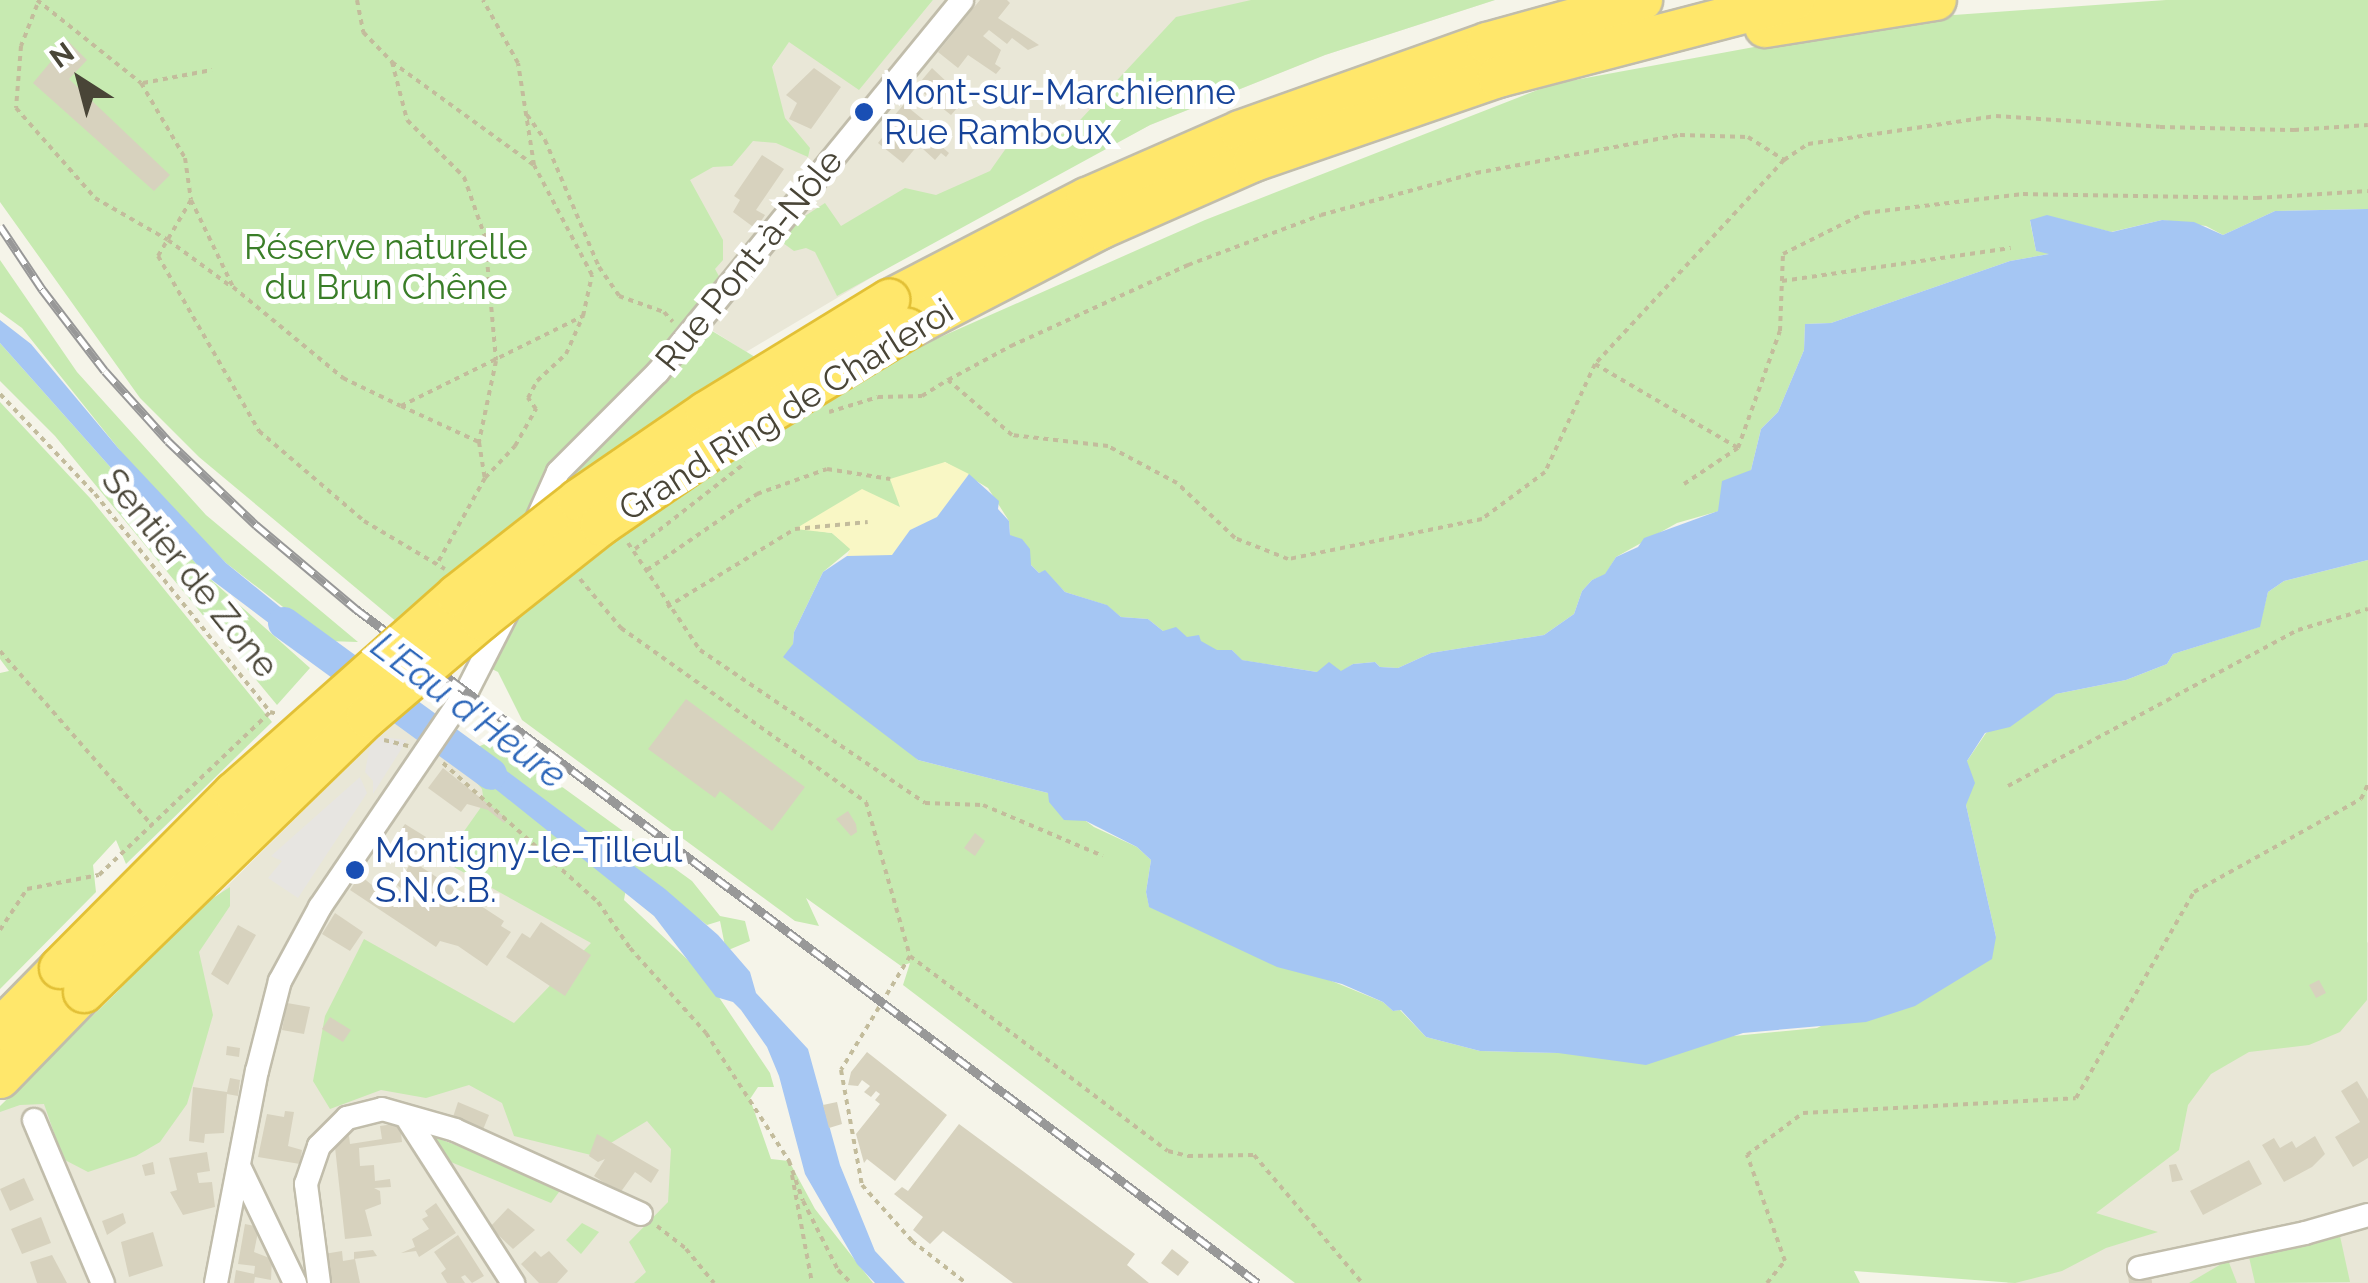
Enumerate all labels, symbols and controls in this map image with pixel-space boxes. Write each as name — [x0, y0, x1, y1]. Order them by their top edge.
north arrow — [30, 30, 130, 130]
text: N — [44, 36, 80, 75]
place label: Mont-sur-Marchienne Rue Ramboux — [884, 71, 1236, 153]
marker: Mont-sur-Marchienne Rue Ramboux — [853, 101, 875, 123]
street label: Rue Pont-à-Nôle — [647, 141, 851, 379]
park label: Réserve naturelle du Brun Chêne — [244, 226, 528, 308]
street label: Grand Ring de Charleroi — [611, 290, 961, 530]
street label: Sentier de Zone — [93, 460, 287, 686]
water label: L'Eau d'Heure — [363, 622, 575, 798]
place label: Montigny-le-Tilleul S.N.C.B. — [375, 829, 682, 911]
marker: Montigny-le-Tilleul S.N.C.B. — [344, 859, 366, 881]

